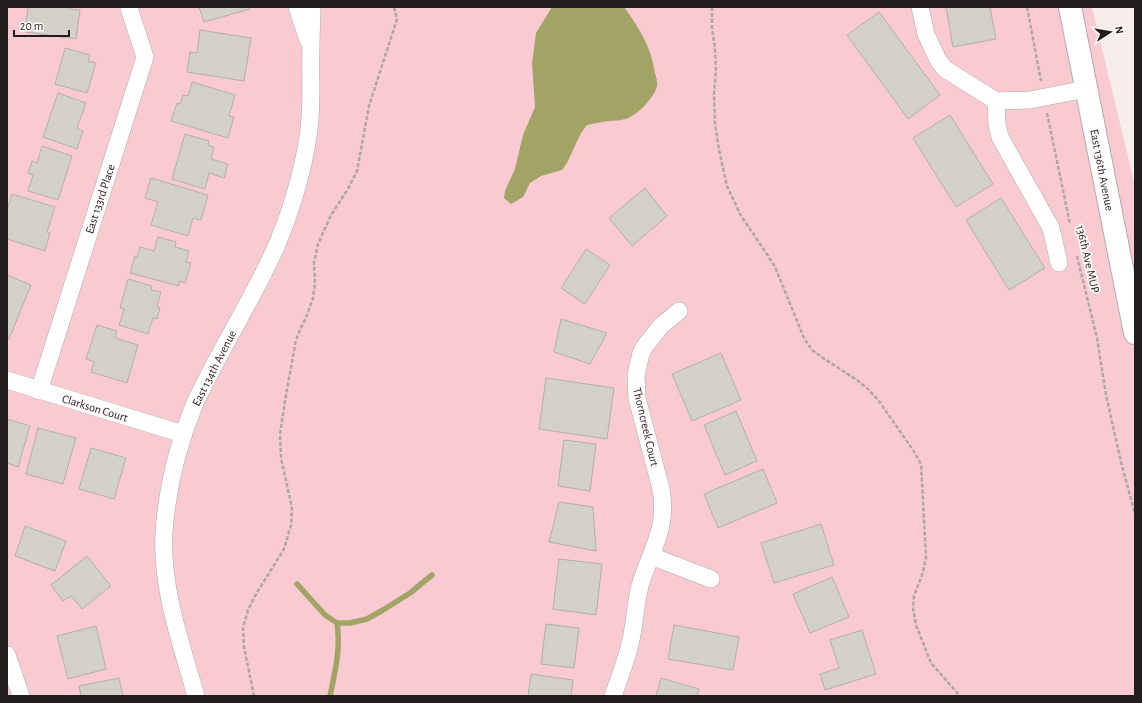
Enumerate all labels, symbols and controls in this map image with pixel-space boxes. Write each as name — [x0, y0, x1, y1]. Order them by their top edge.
scale bar — [14, 12, 69, 38]
north arrow — [1090, 12, 1130, 52]
text: 20 m — [20, 20, 43, 32]
text: N — [1113, 25, 1125, 35]
street label: East 136th Avenue — [1088, 128, 1116, 212]
street label: East 133rd Place — [83, 163, 117, 235]
street label: 136th Ave MUP — [1074, 224, 1102, 294]
street label: East 134th Avenue — [190, 328, 238, 408]
street label: Thorncreek Court — [631, 387, 661, 468]
street label: Clarkson Court — [61, 392, 129, 424]

